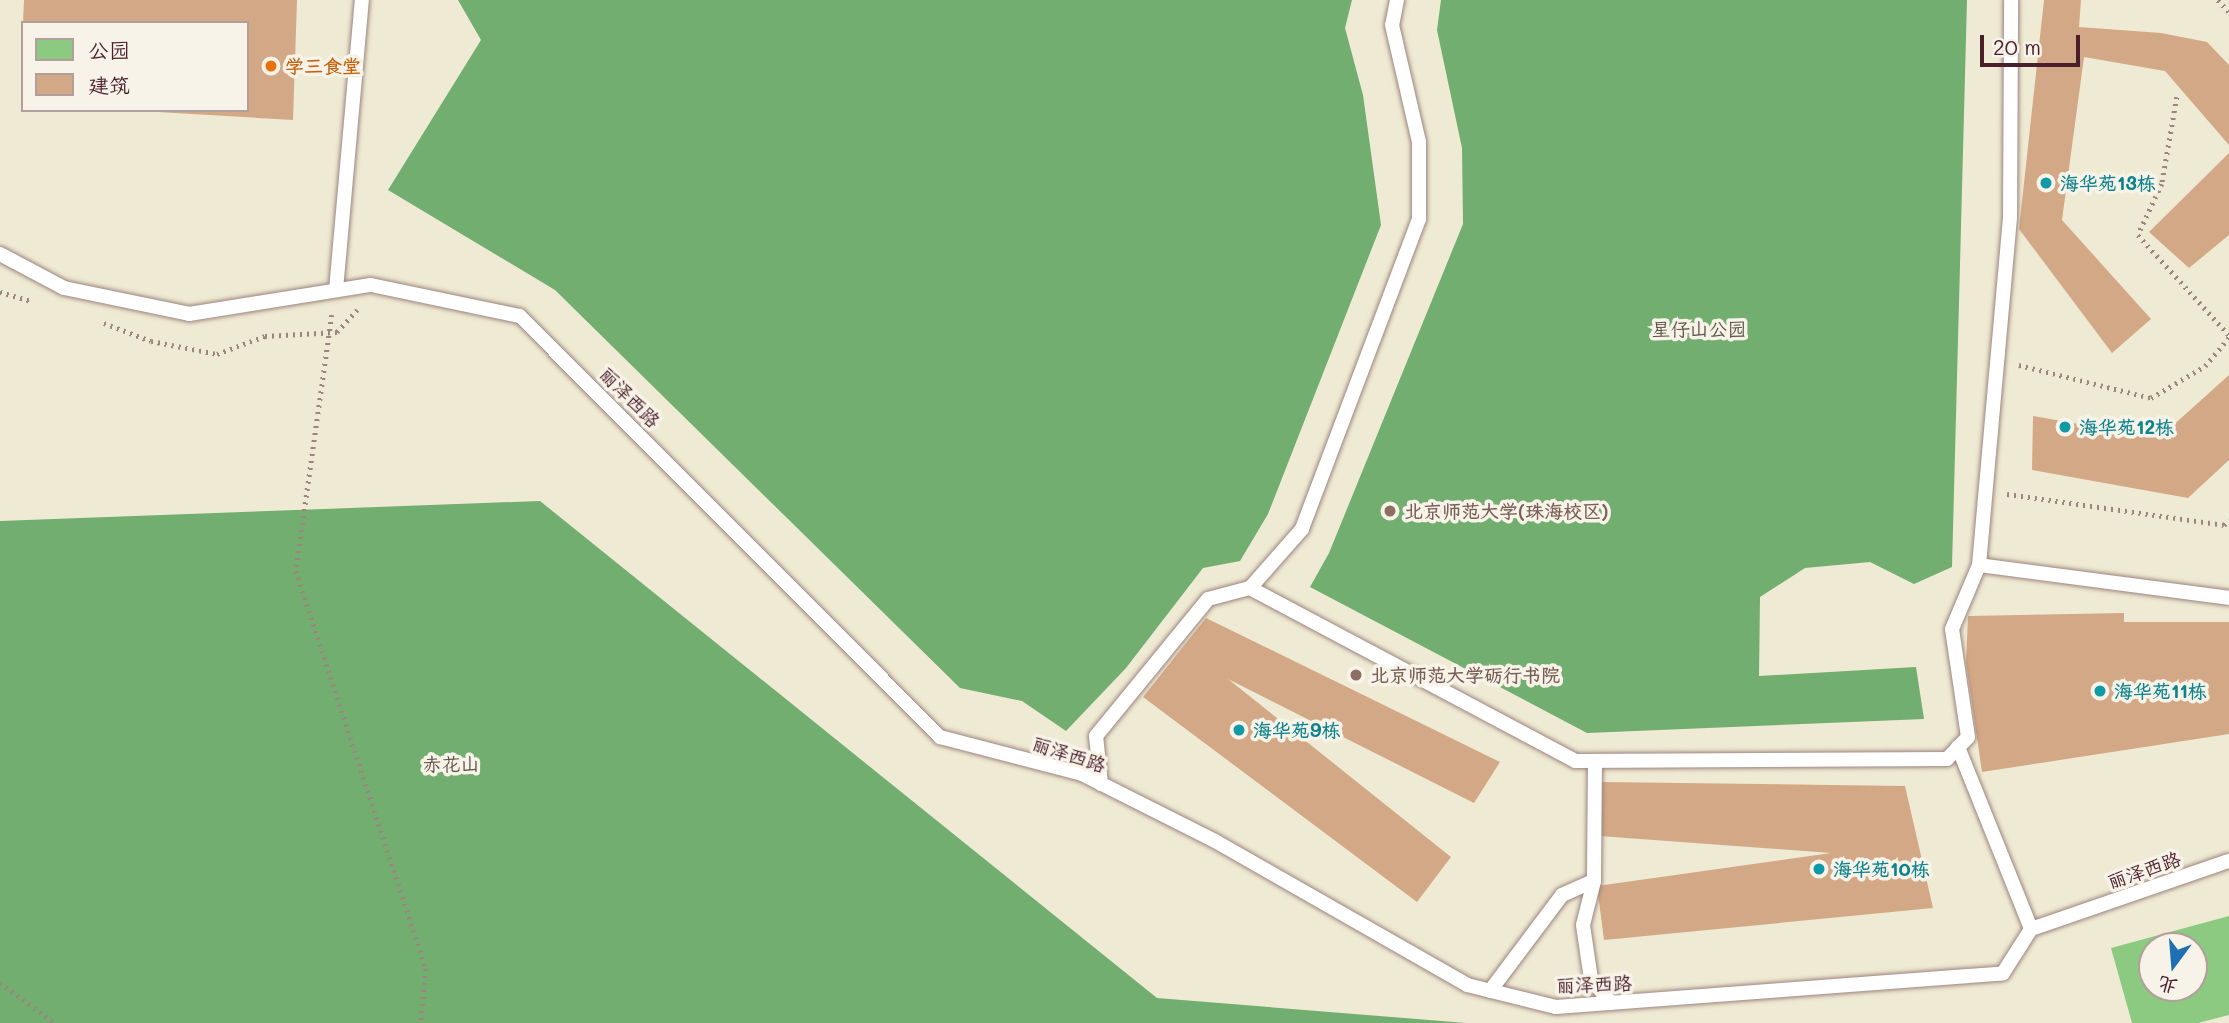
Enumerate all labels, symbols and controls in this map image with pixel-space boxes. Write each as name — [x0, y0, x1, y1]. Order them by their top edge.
legend — [21, 21, 248, 112]
scale bar — [1984, 21, 2084, 65]
text: 20 m — [1993, 33, 2041, 60]
text: 公园 — [88, 36, 130, 63]
place label: 学三食堂 — [285, 55, 361, 77]
marker: 学三食堂 — [263, 58, 279, 74]
text: 建筑 — [88, 71, 130, 98]
place label: 海华苑13栋 — [2060, 172, 2156, 194]
marker: 海华苑13栋 — [2038, 175, 2054, 191]
park label: 星仔山公园 — [1652, 318, 1746, 340]
street label: 丽泽西路 — [595, 362, 665, 432]
place label: 海华苑12栋 — [2079, 416, 2174, 438]
marker: 海华苑12栋 — [2057, 419, 2073, 435]
place label: 北京师范大学(珠海校区) — [1404, 500, 1608, 522]
marker: 北京师范大学(珠海校区) — [1382, 503, 1398, 519]
place label: 北京师范大学砺行书院 — [1370, 664, 1560, 686]
marker: 北京师范大学砺行书院 — [1348, 667, 1364, 683]
place label: 海华苑11栋 — [2114, 680, 2207, 702]
marker: 海华苑11栋 — [2092, 683, 2108, 699]
place label: 海华苑9栋 — [1253, 719, 1340, 741]
marker: 海华苑9栋 — [1231, 722, 1247, 738]
street label: 丽泽西路 — [1029, 731, 1109, 777]
park label: 赤花山 — [423, 753, 479, 775]
street label: 丽泽西路 — [2104, 847, 2184, 893]
place label: 海华苑10栋 — [1833, 858, 1930, 880]
marker: 海华苑10栋 — [1811, 861, 1827, 877]
north arrow — [2138, 932, 2208, 1002]
street label: 丽泽西路 — [1556, 971, 1632, 997]
text: 北 — [2155, 971, 2180, 1000]

